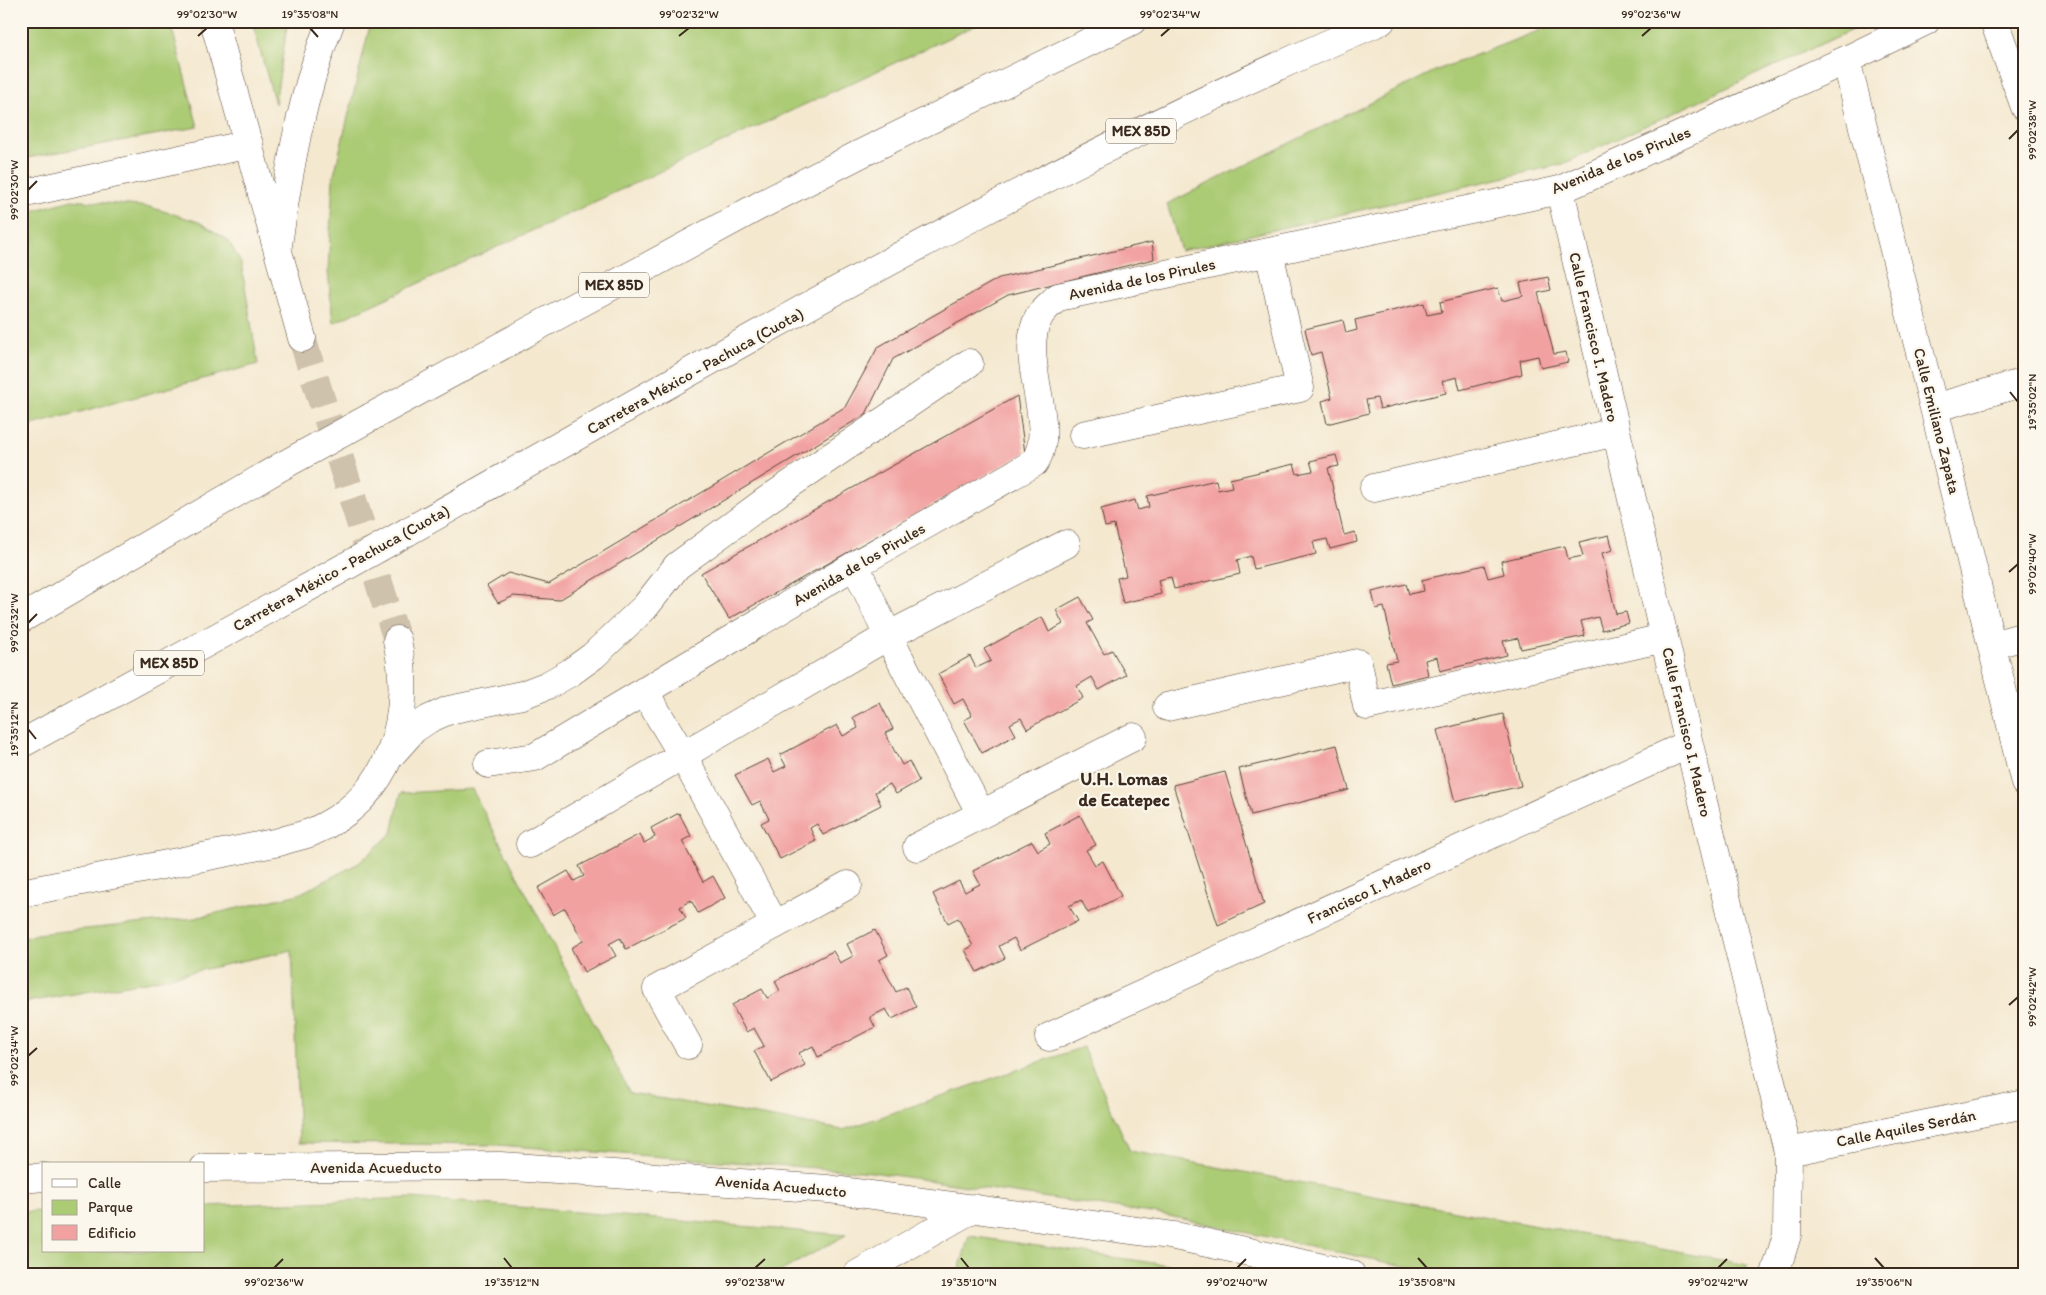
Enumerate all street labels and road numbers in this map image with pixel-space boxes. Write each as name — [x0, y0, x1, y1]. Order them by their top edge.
road number: MEX 85D — [1106, 118, 1176, 144]
street label: Avenida de los Pirules — [1548, 122, 1694, 198]
street label: Calle Francisco I. Madero — [1565, 250, 1623, 424]
street label: Avenida de los Pirules — [1067, 254, 1217, 304]
road number: MEX 85D — [579, 272, 649, 298]
street label: Carretera México - Pachuca (Cuota) — [584, 303, 806, 439]
street label: Calle Emiliano Zapata — [1910, 346, 1965, 497]
street label: Carretera México - Pachuca (Cuota) — [230, 500, 452, 636]
street label: Avenida de los Pirules — [790, 518, 928, 610]
street label: Calle Francisco I. Madero — [1658, 645, 1716, 819]
road number: MEX 85D — [134, 650, 204, 676]
street label: Francisco I. Madero — [1304, 854, 1434, 928]
street label: Calle Aquiles Serdán — [1835, 1105, 1978, 1151]
street label: Avenida Acueducto — [310, 1158, 442, 1177]
street label: Avenida Acueducto — [715, 1171, 847, 1201]

